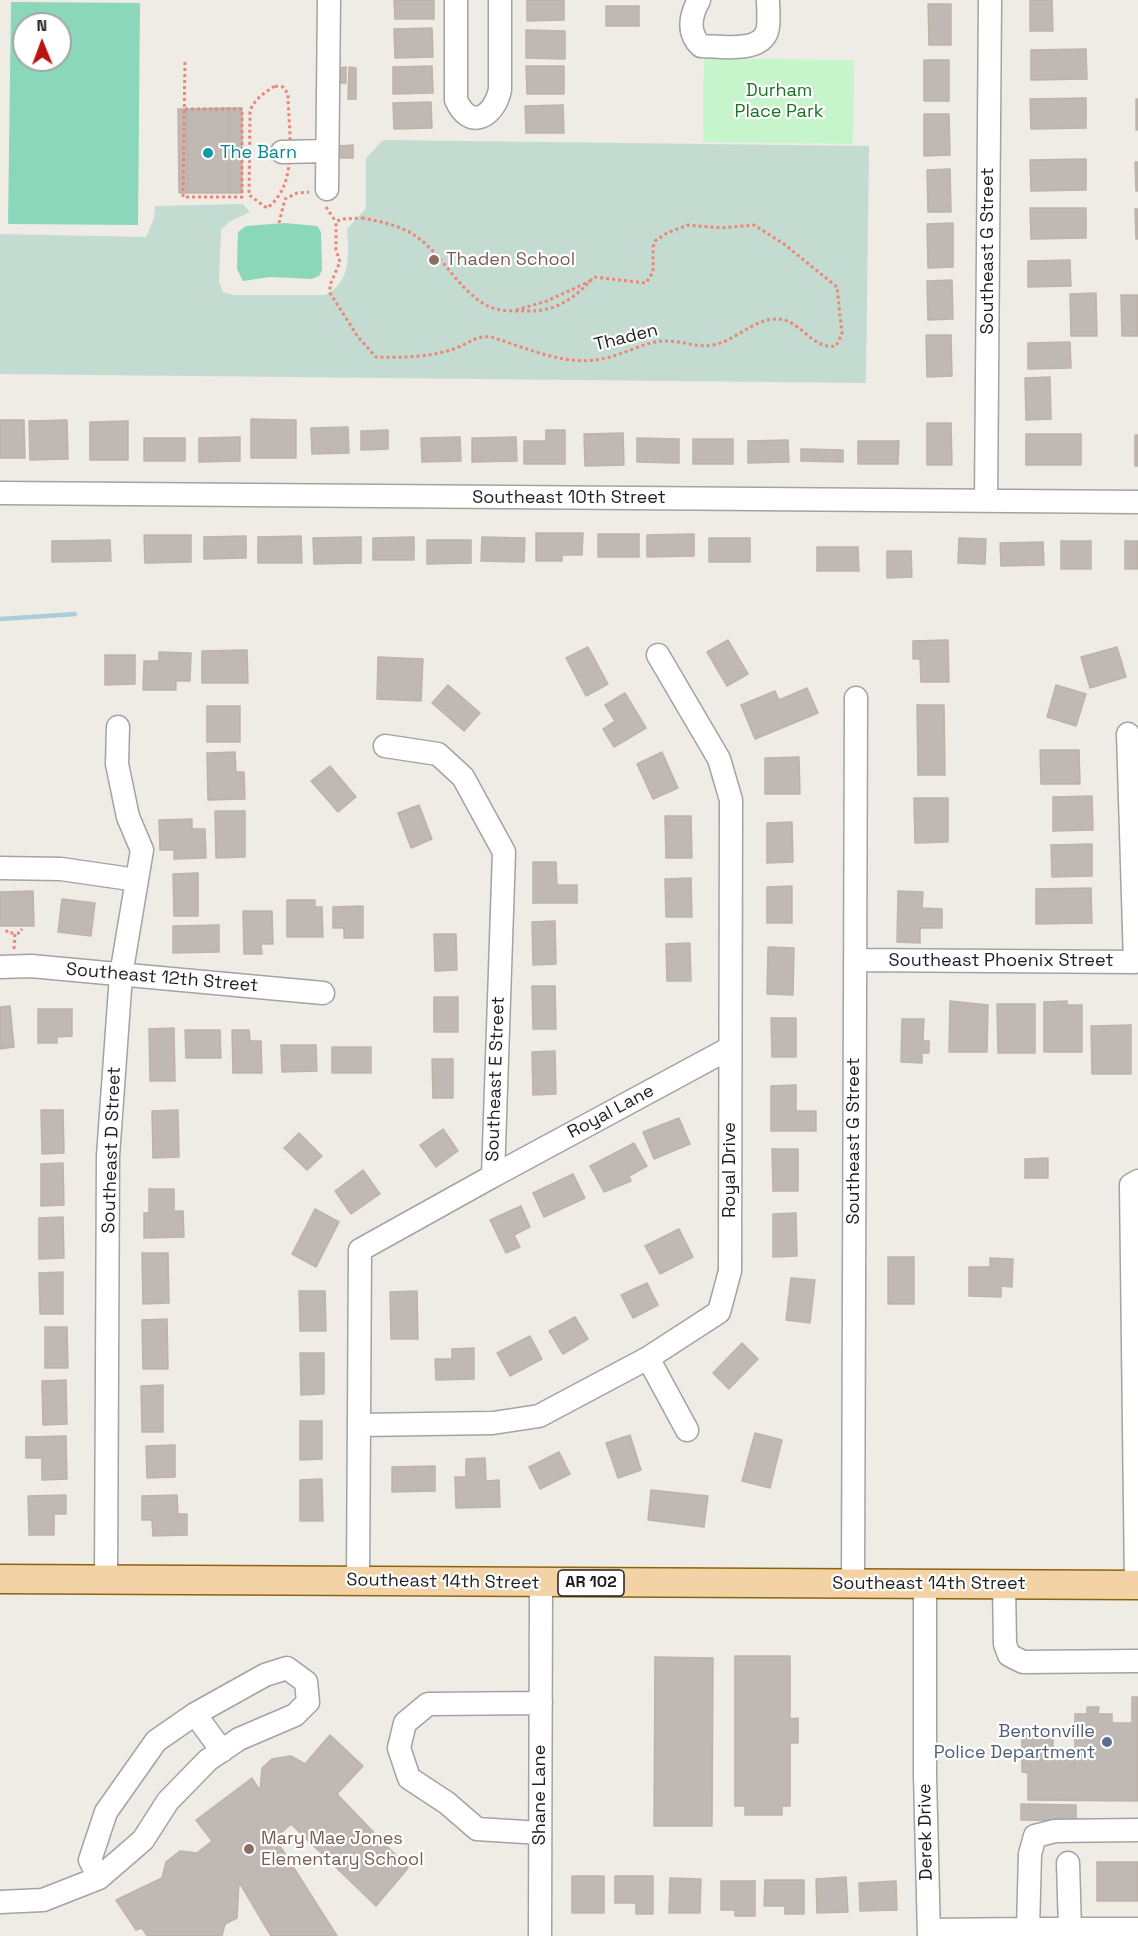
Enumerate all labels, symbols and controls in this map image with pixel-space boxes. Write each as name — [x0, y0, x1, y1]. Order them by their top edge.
north arrow — [12, 12, 72, 72]
text: N — [36, 15, 47, 36]
park label: Durham Place Park — [735, 80, 823, 122]
place label: The Barn — [220, 142, 297, 164]
marker: The Barn — [201, 146, 215, 160]
street label: Southeast G Street — [977, 167, 999, 335]
place label: Thaden School — [446, 249, 575, 271]
marker: Thaden School — [427, 253, 441, 267]
street label: Thaden — [592, 320, 660, 356]
street label: Southeast 10th Street — [472, 487, 666, 509]
street label: Southeast Phoenix Street — [888, 950, 1114, 972]
street label: Southeast 12th Street — [65, 959, 259, 997]
street label: Southeast E Street — [482, 996, 510, 1162]
street label: Southeast G Street — [843, 1057, 865, 1225]
street label: Southeast D Street — [98, 1066, 126, 1234]
street label: Royal Lane — [564, 1080, 658, 1144]
street label: Royal Drive — [719, 1122, 741, 1218]
street label: Southeast 14th Street — [346, 1570, 540, 1594]
road number: AR 102 — [558, 1570, 624, 1596]
street label: Southeast 14th Street — [832, 1573, 1026, 1595]
place label: Bentonville Police Department — [934, 1721, 1095, 1764]
marker: Bentonville Police Department — [1100, 1735, 1114, 1749]
street label: Shane Lane — [529, 1745, 551, 1845]
street label: Derek Drive — [914, 1783, 938, 1881]
place label: Mary Mae Jones Elementary School — [261, 1828, 424, 1870]
marker: Mary Mae Jones Elementary School — [242, 1842, 256, 1856]

